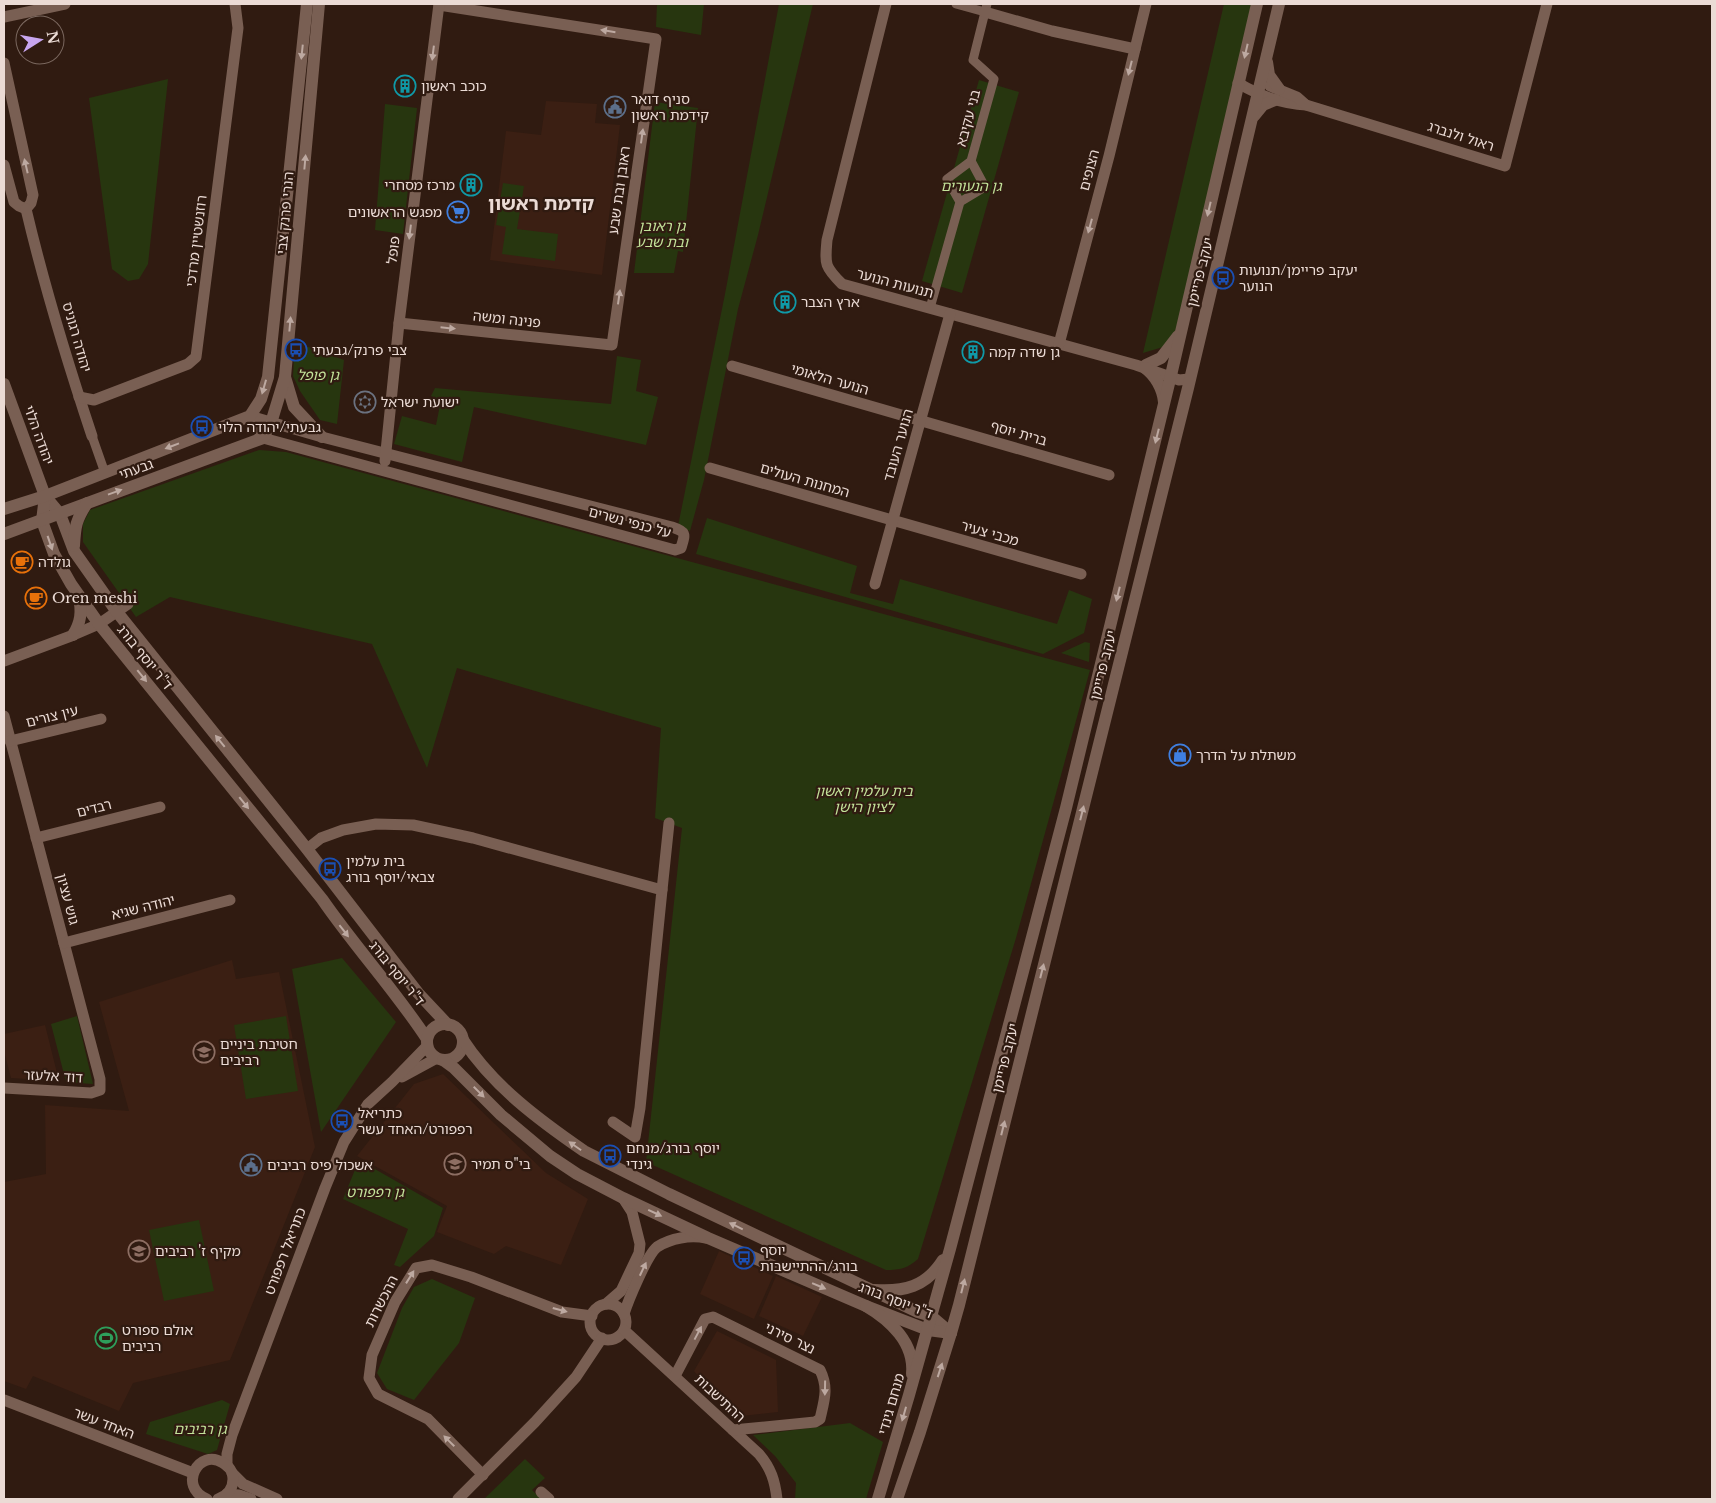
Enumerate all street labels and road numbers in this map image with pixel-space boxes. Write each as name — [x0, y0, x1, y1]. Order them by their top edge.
street label: בני עקיבא — [952, 87, 984, 149]
street label: ראול ולנברג — [1426, 117, 1496, 155]
street label: ראובן ובת שבע — [604, 145, 634, 235]
street label: הצופים — [1075, 147, 1103, 193]
street label: הנרי פרנק צבי — [272, 171, 298, 255]
street label: רוזנשטיין מרדכי — [181, 194, 211, 288]
street label: פופל — [382, 235, 404, 265]
street label: יעקב פריימן — [1183, 235, 1217, 309]
street label: תנועות הנוער — [854, 264, 936, 302]
street label: יהודה רגוניס — [58, 300, 96, 374]
street label: פנינה ומשה — [472, 306, 542, 332]
street label: הנוער הלאומי — [789, 359, 871, 399]
street label: יהודה הלוי — [20, 403, 58, 467]
street label: הנוער העובד — [879, 407, 917, 483]
street label: ברית יוסף — [989, 416, 1049, 450]
street label: גבעתי — [116, 455, 156, 483]
street label: המחנות העולים — [758, 459, 852, 501]
street label: על כנפי נשרים — [587, 502, 673, 542]
street label: מכבי צעיר — [959, 516, 1021, 550]
street label: ד"ר יוסף בורג — [113, 621, 177, 693]
street label: יעקב פריימן — [1086, 628, 1120, 702]
street label: עין צורים — [24, 701, 80, 731]
street label: רבדים — [75, 795, 113, 821]
street label: גוש עציון — [53, 871, 83, 927]
street label: יהודה שגיא — [109, 890, 177, 924]
street label: ד"ר יוסף בורג — [365, 937, 429, 1009]
street label: יעקב פריימן — [988, 1021, 1022, 1095]
street label: דוד אלעזר — [23, 1065, 84, 1087]
street label: כתריאל רפפורט — [260, 1205, 310, 1297]
street label: ההכשרות — [360, 1272, 402, 1330]
street label: ד"ר יוסף בורג — [856, 1278, 936, 1323]
street label: נצר סירני — [762, 1318, 818, 1358]
street label: ההתישבות — [691, 1370, 749, 1426]
street label: מנחם גינדי — [874, 1371, 908, 1437]
street label: האחד עשר — [71, 1403, 137, 1443]

